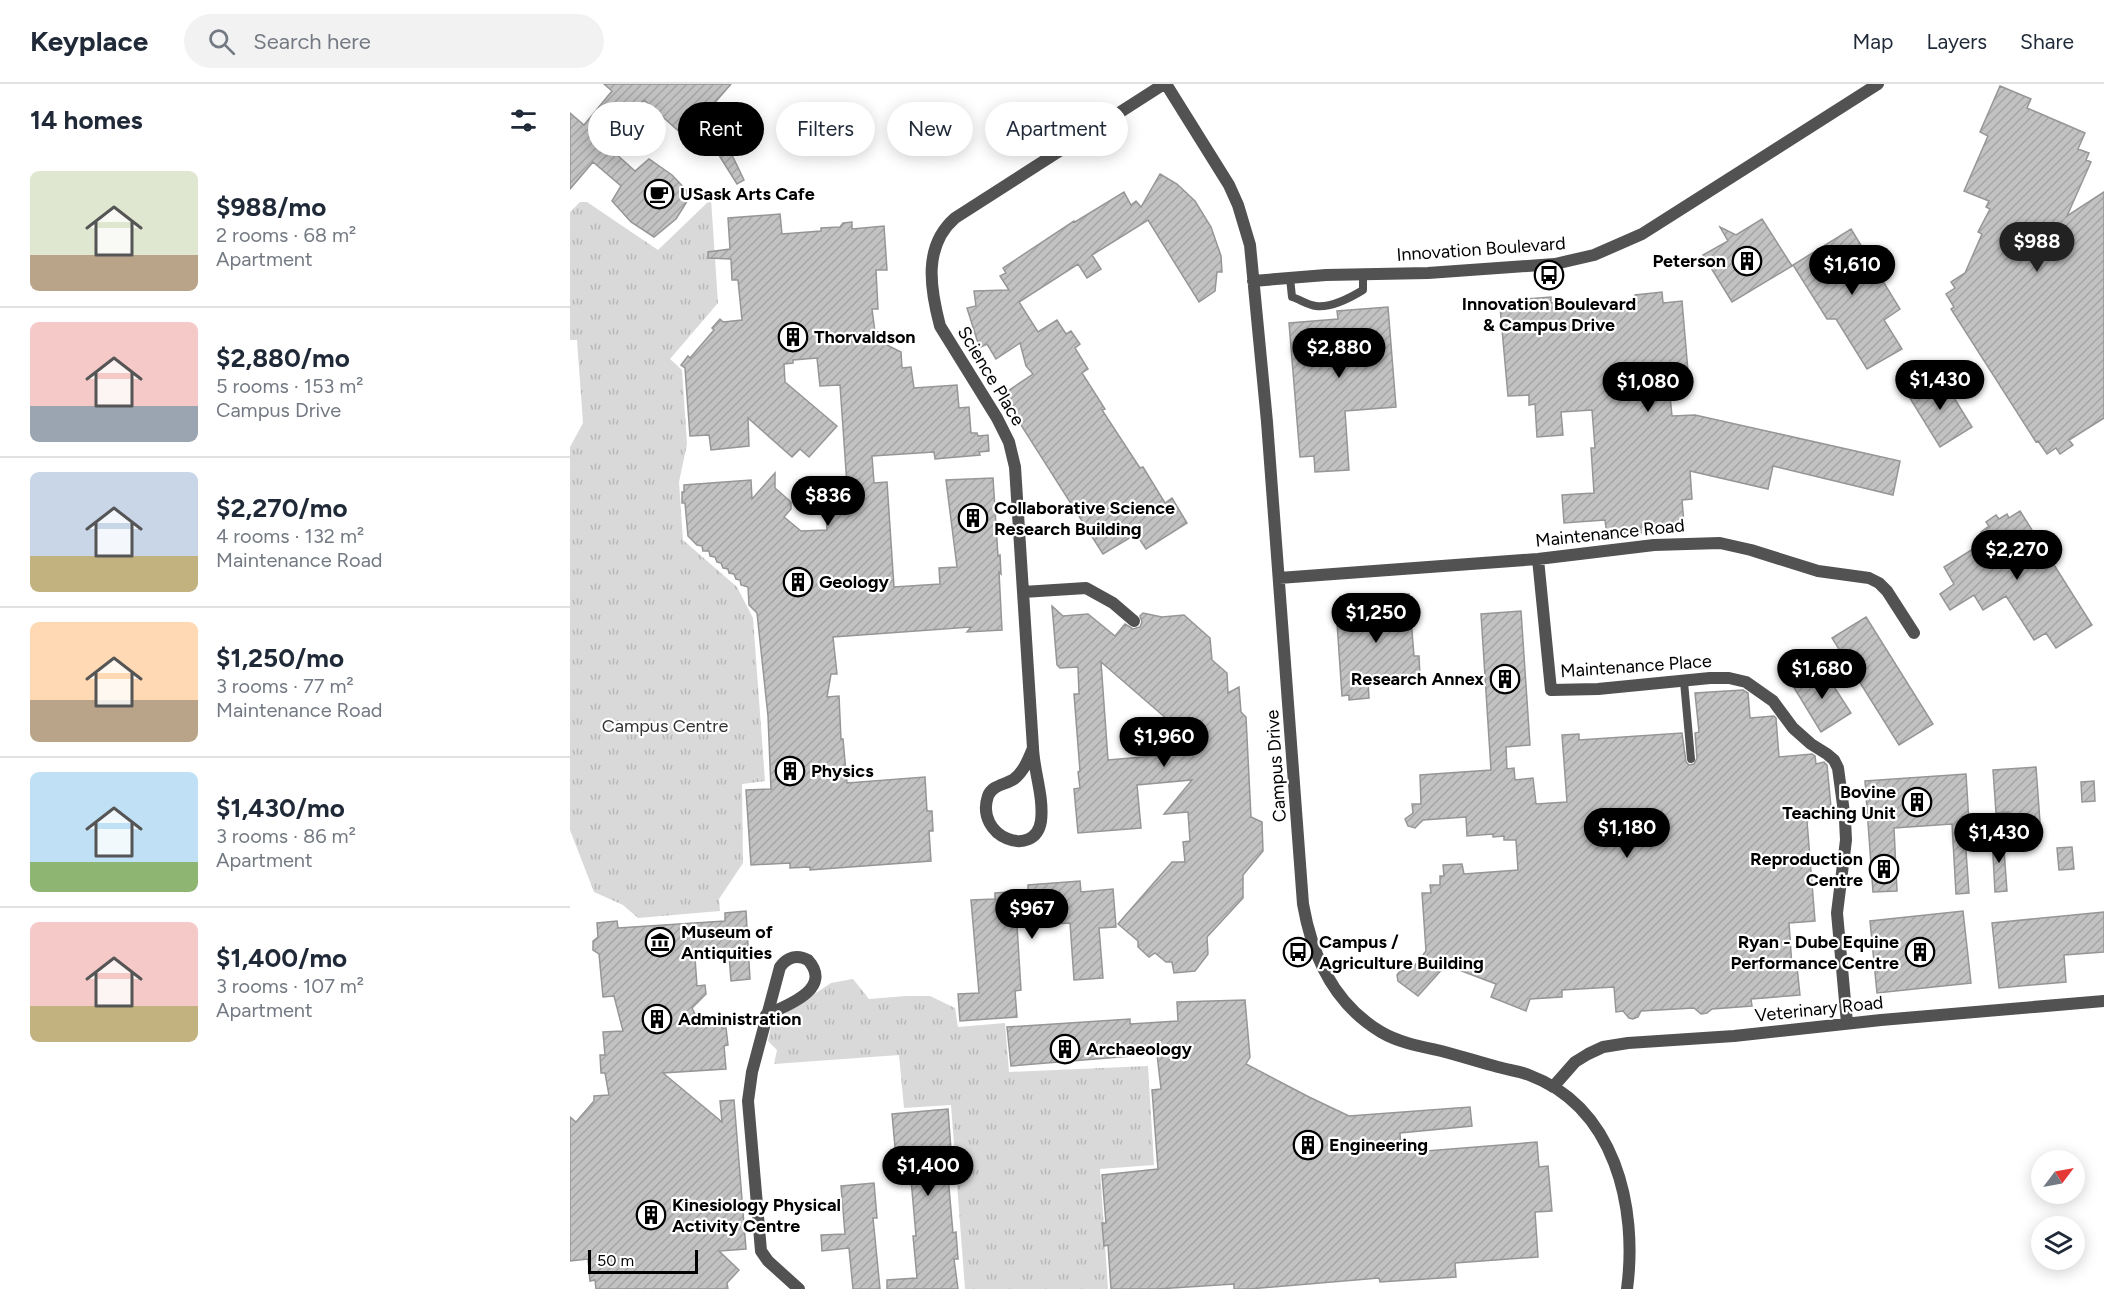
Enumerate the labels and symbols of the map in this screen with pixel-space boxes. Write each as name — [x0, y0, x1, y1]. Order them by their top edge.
cafe icon: USask Arts Cafe — [643, 178, 675, 210]
place label: USask Arts Cafe — [680, 183, 815, 205]
pin: $988 — [2001, 222, 2073, 273]
street label: Innovation Boulevard — [1396, 232, 1566, 266]
building icon: Peterson — [1731, 245, 1763, 277]
pin: $1,610 — [1803, 245, 1901, 296]
place label: Peterson — [1652, 250, 1726, 272]
bus stop icon: Innovation Boulevard & Campus Drive — [1533, 259, 1565, 291]
place label: Innovation Boulevard & Campus Drive — [1462, 293, 1636, 336]
building icon: Thorvaldson — [777, 321, 809, 353]
street label: Science Place — [953, 322, 1029, 430]
place label: Thorvaldson — [814, 326, 916, 348]
pin: $2,880 — [1290, 328, 1388, 379]
pin: $1,430 — [1891, 360, 1989, 411]
pin: $1,080 — [1599, 362, 1697, 413]
pin: $836 — [792, 476, 864, 527]
place label: Collaborative Science Research Building — [994, 497, 1175, 540]
building icon: Collaborative Science Research Building — [957, 502, 989, 534]
street label: Maintenance Road — [1534, 514, 1686, 552]
pin: $2,270 — [1968, 530, 2066, 581]
building icon: Geology — [782, 566, 814, 598]
place label: Geology — [819, 571, 890, 593]
pin: $1,250 — [1327, 593, 1425, 644]
pin: $1,680 — [1773, 649, 1871, 700]
street label: Maintenance Place — [1560, 650, 1713, 682]
building icon: Research Annex — [1489, 663, 1521, 695]
place label: Research Annex — [1351, 668, 1484, 690]
street label: Campus Drive — [1261, 709, 1291, 823]
park label: Campus Centre — [602, 715, 728, 737]
pin: $1,960 — [1115, 717, 1213, 768]
building icon: Physics — [774, 755, 806, 787]
place label: Physics — [811, 760, 874, 782]
place label: Bovine Teaching Unit — [1782, 781, 1896, 824]
building icon: Bovine Teaching Unit — [1901, 786, 1933, 818]
pin: $1,180 — [1578, 808, 1676, 859]
pin: $1,430 — [1950, 813, 2048, 864]
place label: Reproduction Centre — [1750, 848, 1863, 891]
building icon: Reproduction Centre — [1868, 853, 1900, 885]
pin: $967 — [996, 889, 1068, 940]
place label: Museum of Antiquities — [681, 921, 774, 964]
museum icon: Museum of Antiquities — [644, 926, 676, 958]
place label: Campus / Agriculture Building — [1319, 931, 1484, 974]
place label: Ryan - Dube Equine Performance Centre — [1731, 931, 1899, 974]
bus stop icon: Campus / Agriculture Building — [1282, 936, 1314, 968]
building icon: Ryan - Dube Equine Performance Centre — [1904, 936, 1936, 968]
street label: Veterinary Road — [1754, 991, 1884, 1027]
building icon: Administration — [641, 1003, 673, 1035]
place label: Administration — [678, 1008, 801, 1030]
building icon: Archaeology — [1049, 1033, 1081, 1065]
place label: Archaeology — [1086, 1038, 1192, 1060]
building icon: Engineering — [1292, 1129, 1324, 1161]
place label: Engineering — [1329, 1134, 1428, 1156]
pin: $1,400 — [879, 1146, 977, 1197]
north arrow — [2031, 1150, 2085, 1204]
place label: Kinesiology Physical Activity Centre — [672, 1194, 841, 1237]
building icon: Kinesiology Physical Activity Centre — [635, 1199, 667, 1231]
scale bar — [588, 1247, 698, 1274]

